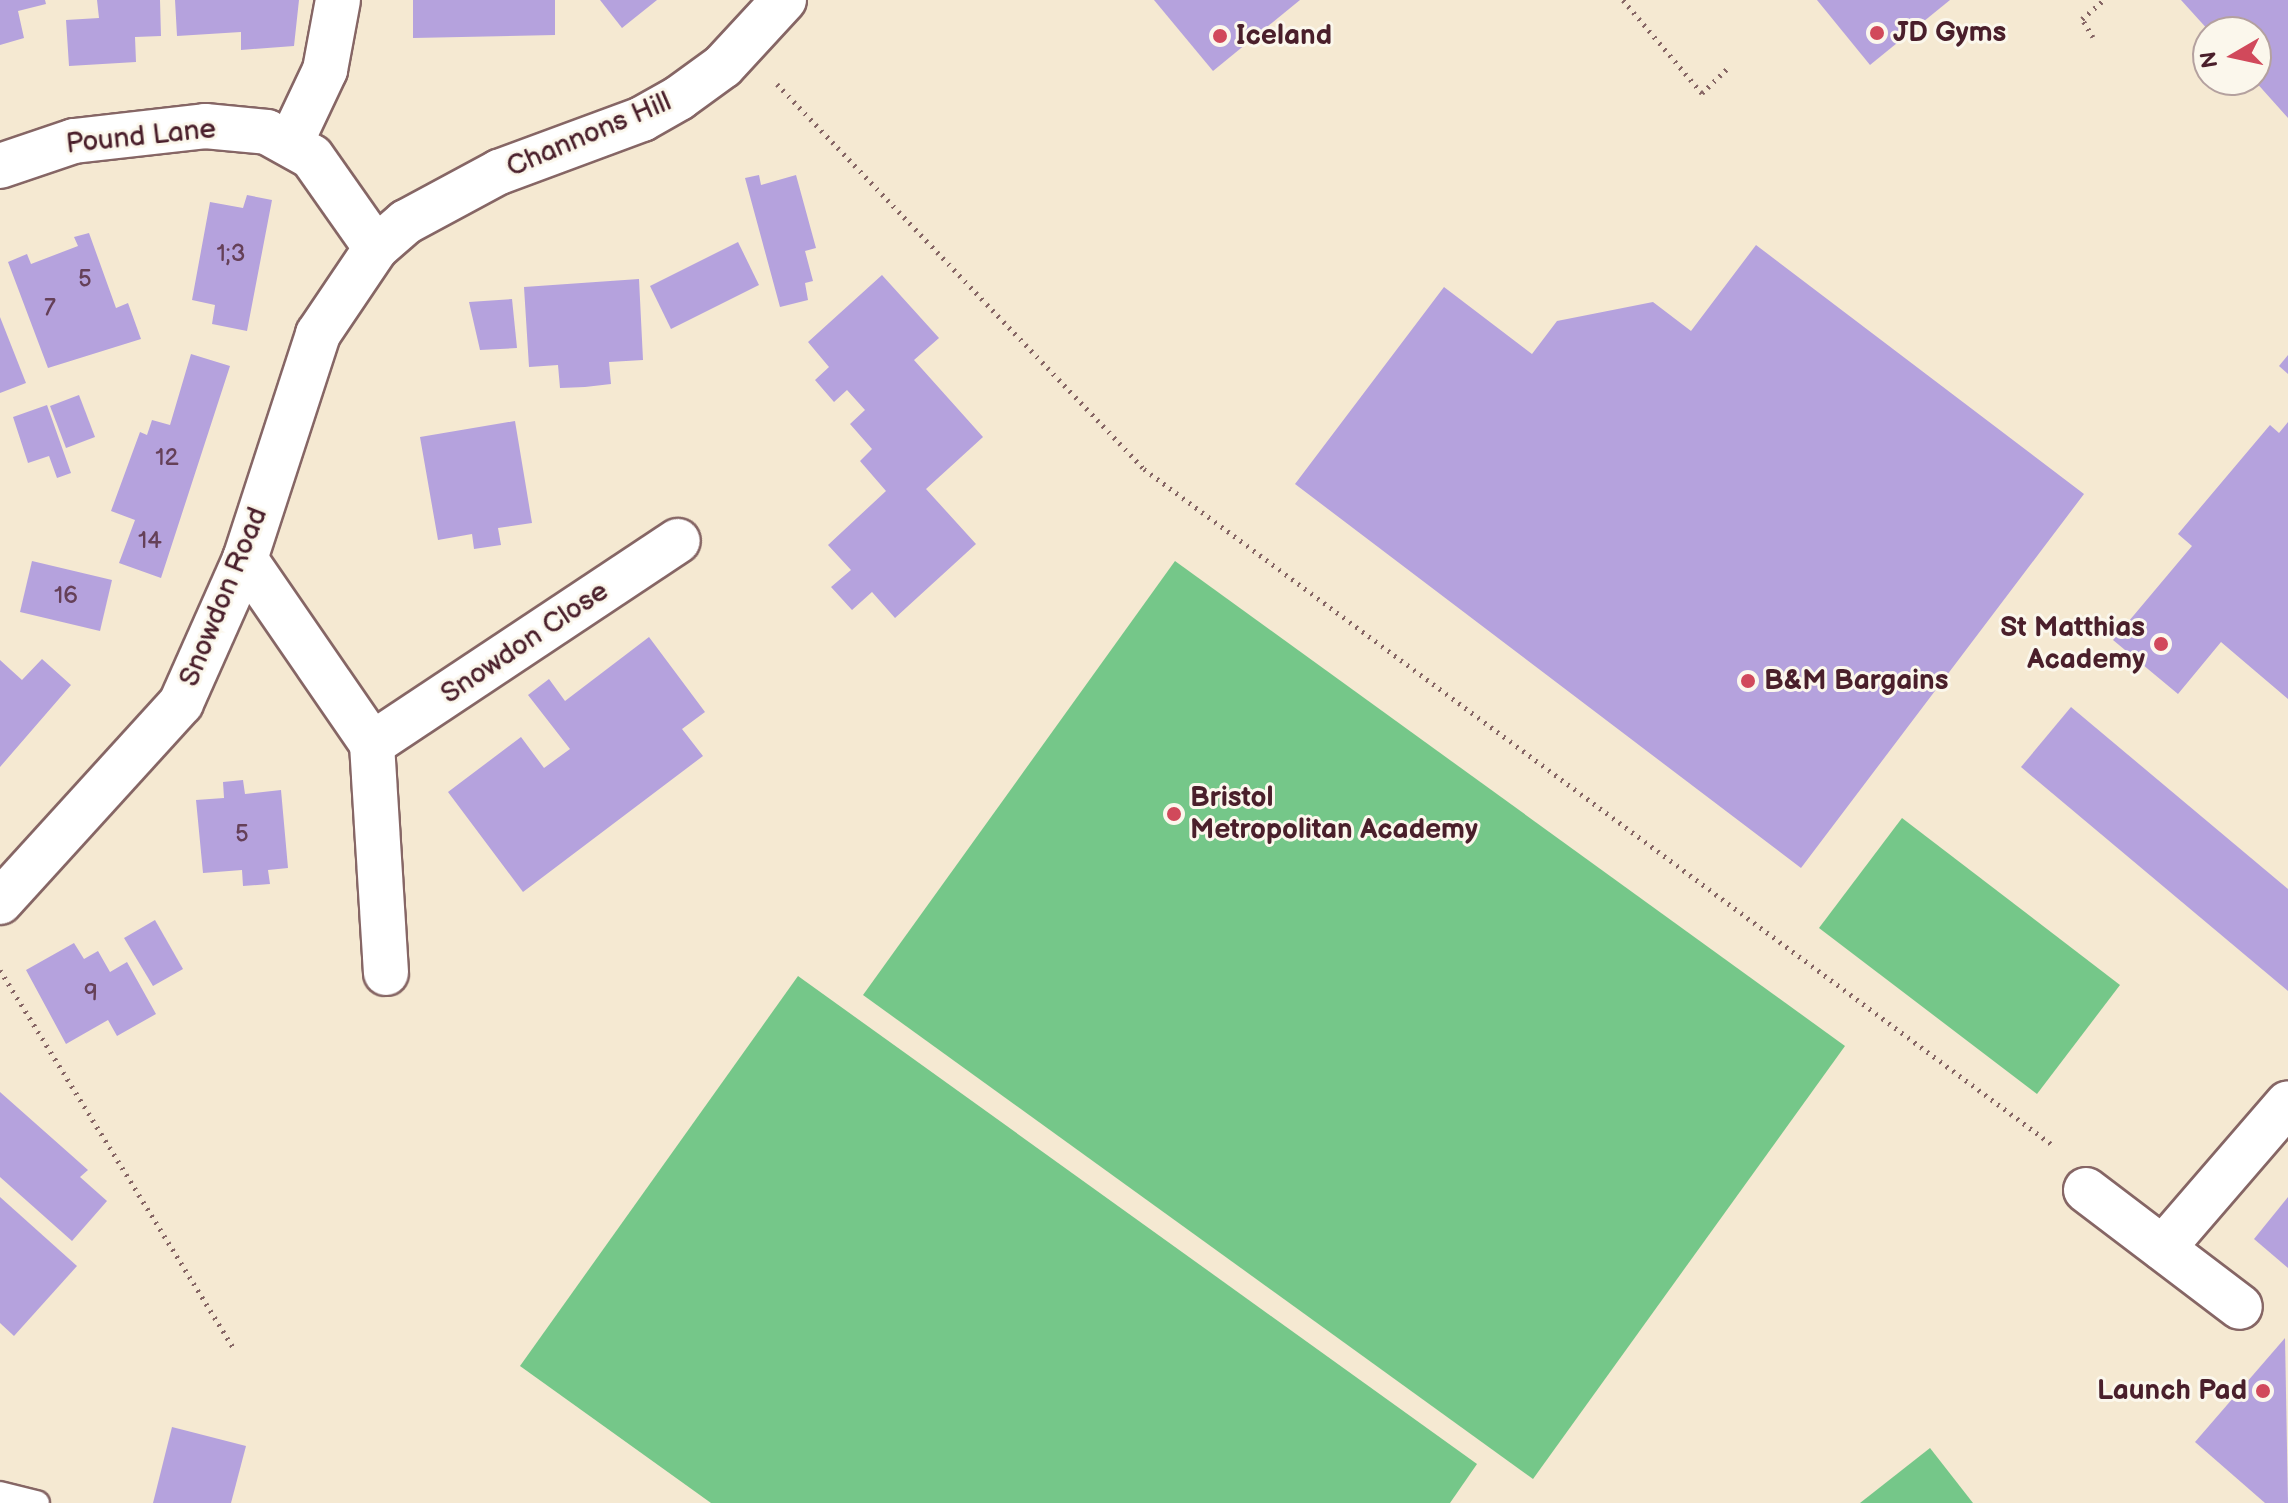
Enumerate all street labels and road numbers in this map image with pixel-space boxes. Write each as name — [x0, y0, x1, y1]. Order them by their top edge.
street label: Channons Hill — [502, 85, 676, 185]
street label: Pound Lane — [64, 112, 218, 162]
street label: Snowdon Road — [173, 503, 275, 691]
street label: Snowdon Close — [435, 575, 615, 711]

